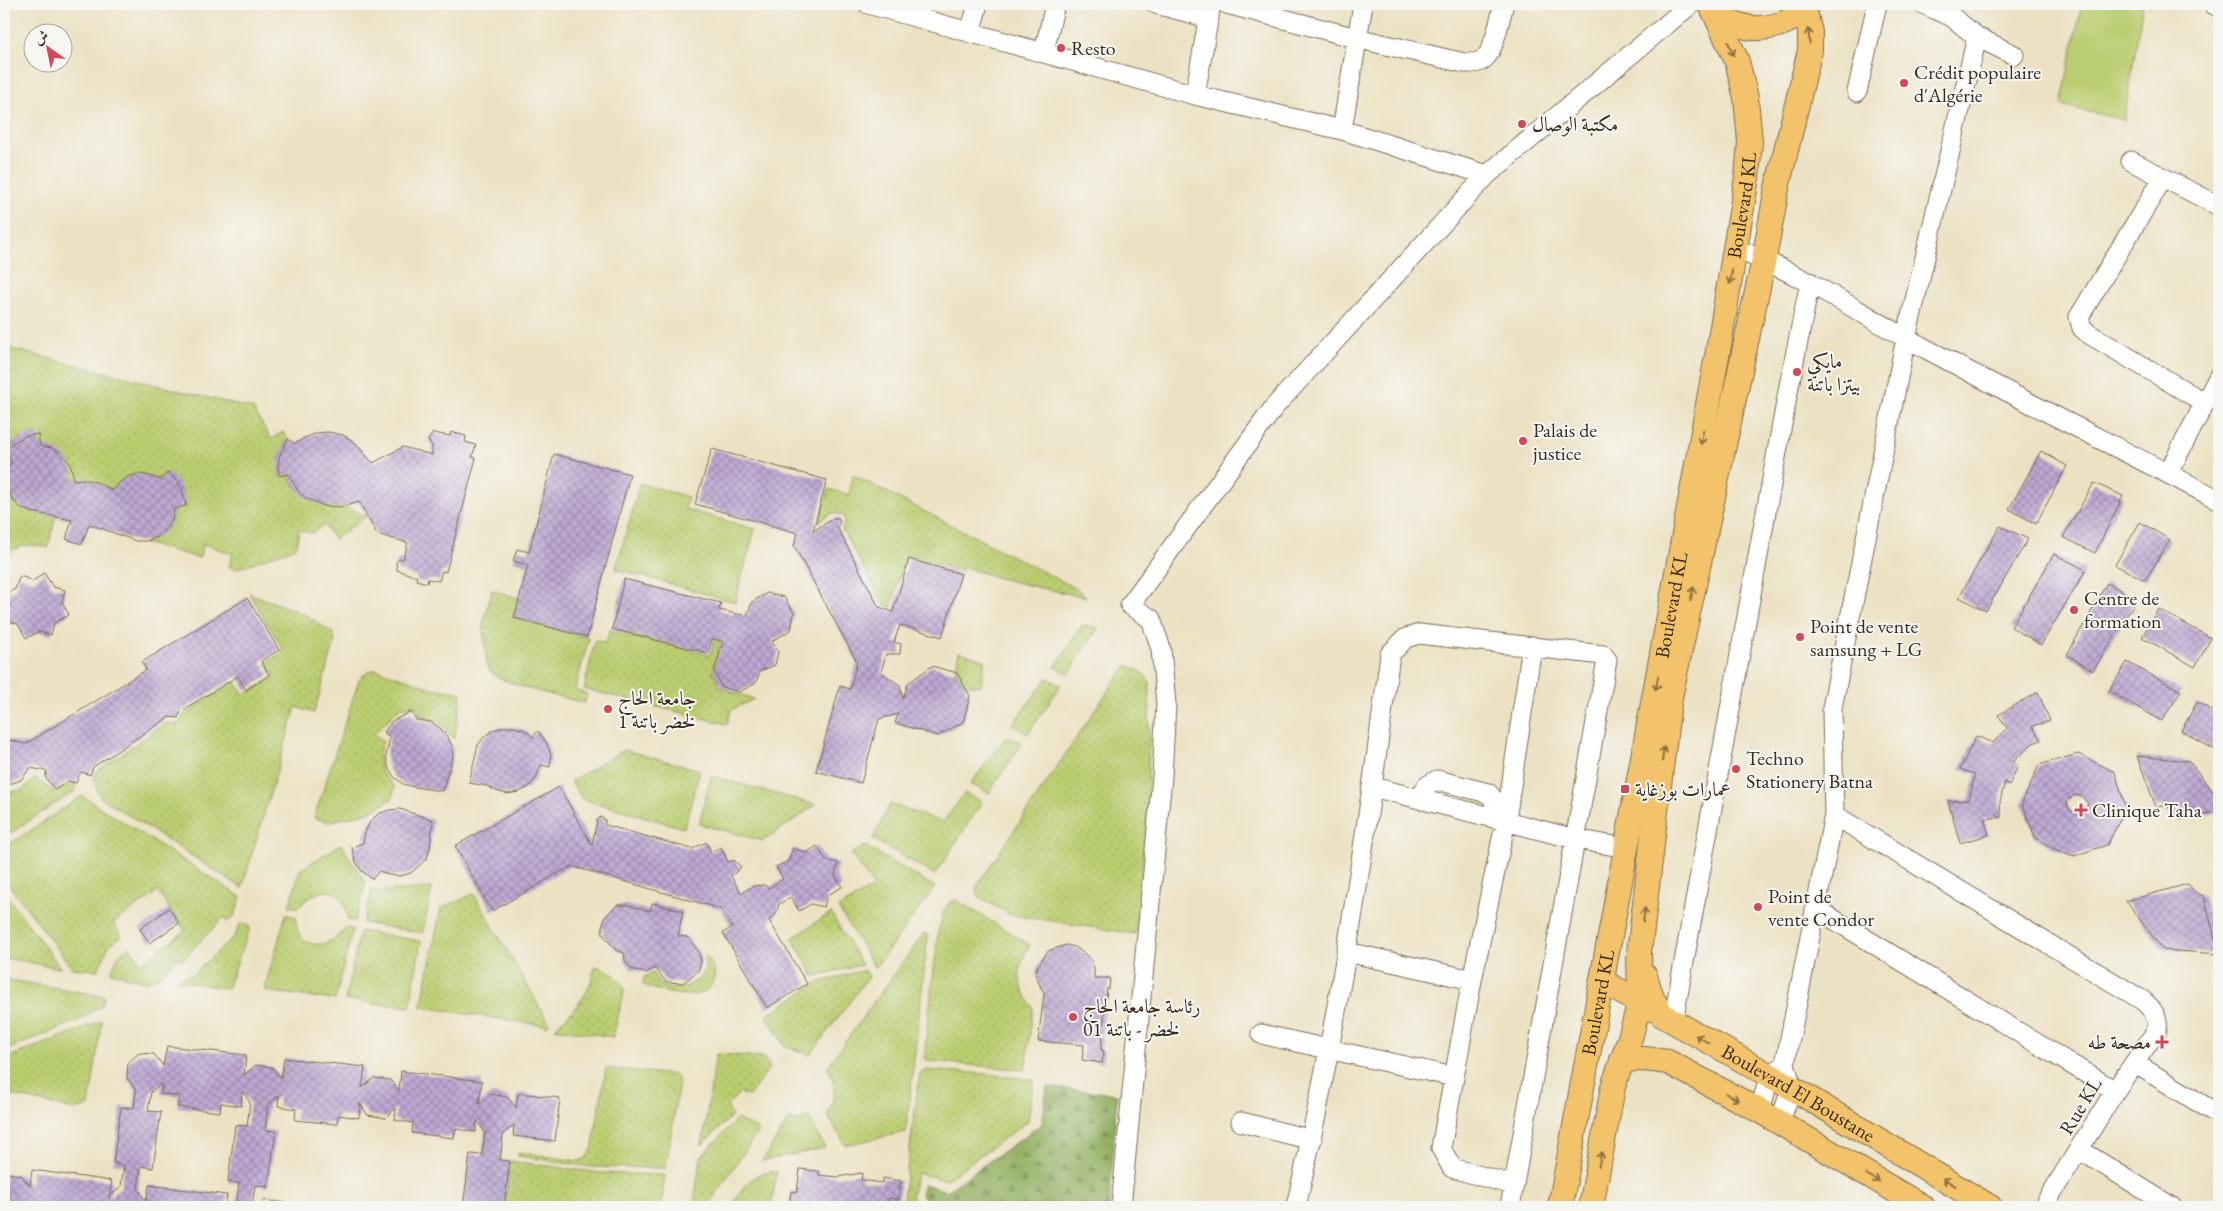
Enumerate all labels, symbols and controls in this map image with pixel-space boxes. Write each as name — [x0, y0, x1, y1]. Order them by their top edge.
north arrow — [22, 22, 72, 72]
text: ش — [30, 26, 52, 48]
one-way arrow — [1805, 28, 1814, 44]
place label: Resto — [1071, 35, 1116, 61]
one-way arrow — [1727, 41, 1737, 56]
marker: Resto — [1055, 42, 1067, 54]
place label: Crédit populaire d'Algérie — [1914, 59, 2041, 108]
marker: Crédit populaire d'Algérie — [1898, 77, 1910, 89]
place label: مكتبة الوصال — [1532, 111, 1618, 137]
marker: مكتبة الوصال — [1516, 118, 1528, 130]
street label: Boulevard KL — [1721, 151, 1762, 261]
one-way arrow — [1725, 269, 1735, 285]
place label: مايكي بيتزا باتنة — [1807, 348, 1860, 397]
marker: مايكي بيتزا باتنة — [1791, 366, 1803, 378]
place label: Palais de justice — [1532, 417, 1597, 466]
one-way arrow — [1697, 429, 1707, 445]
marker: Palais de justice — [1517, 435, 1529, 447]
street label: Boulevard KL — [1648, 550, 1694, 660]
place label: Centre de formation — [2084, 585, 2162, 634]
one-way arrow — [1688, 586, 1698, 602]
marker: Centre de formation — [2068, 604, 2080, 616]
place label: Point de vente samsung + LG — [1810, 613, 1922, 662]
marker: Point de vente samsung + LG — [1794, 631, 1806, 643]
one-way arrow — [1651, 675, 1661, 691]
place label: جامعة الحاج لخضر باتنة 1 — [618, 685, 696, 735]
marker: جامعة الحاج لخضر باتنة 1 — [602, 703, 614, 715]
place label: Techno Stationery Batna — [1746, 745, 1873, 794]
one-way arrow — [1658, 746, 1668, 762]
marker: Techno Stationery Batna — [1730, 763, 1742, 775]
place label: عمارات بوزغاية — [1635, 776, 1731, 802]
marker: عمارات بوزغاية — [1619, 783, 1631, 795]
place label: Clinique Taha — [2092, 797, 2202, 823]
marker: Clinique Taha — [2074, 803, 2088, 817]
place label: Point de vente Condor — [1768, 883, 1874, 932]
marker: Point de vente Condor — [1752, 901, 1764, 913]
one-way arrow — [1639, 907, 1649, 923]
street label: Boulevard KL — [1575, 947, 1620, 1058]
place label: رئاسة جامعة الحاج لخضر - باتنة 01 — [1083, 993, 1200, 1043]
marker: رئاسة جامعة الحاج لخضر - باتنة 01 — [1067, 1011, 1079, 1023]
place label: مصحة طه — [2088, 1029, 2151, 1055]
one-way arrow — [1696, 1033, 1710, 1043]
marker: مصحة طه — [2155, 1035, 2169, 1049]
street label: Boulevard El Boustane — [1717, 1038, 1880, 1148]
street label: Rue KL — [2053, 1073, 2107, 1139]
one-way arrow — [1725, 1092, 1739, 1102]
one-way arrow — [1595, 1152, 1605, 1168]
one-way arrow — [1865, 1173, 1880, 1183]
one-way arrow — [1942, 1177, 1956, 1187]

